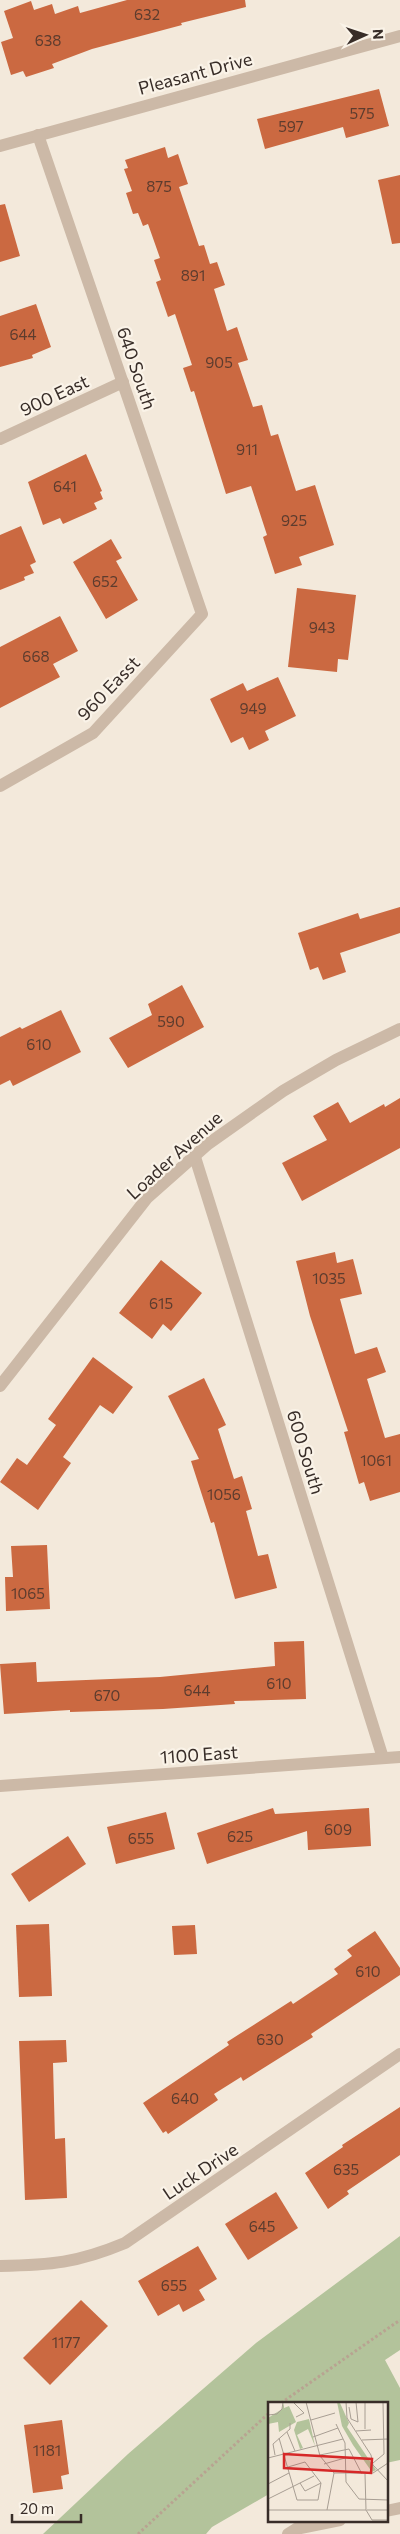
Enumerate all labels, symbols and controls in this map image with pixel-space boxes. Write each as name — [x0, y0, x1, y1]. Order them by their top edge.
house number: 632 — [134, 5, 160, 23]
north arrow — [340, 10, 390, 60]
text: N — [370, 29, 387, 40]
house number: 638 — [35, 31, 61, 49]
street label: Pleasant Drive — [136, 47, 254, 99]
house number: 575 — [349, 104, 375, 122]
house number: 597 — [278, 117, 304, 135]
house number: 875 — [146, 177, 172, 195]
house number: 891 — [181, 266, 205, 284]
street label: 640 South — [113, 324, 161, 412]
house number: 644 — [9, 325, 37, 343]
house number: 905 — [205, 353, 233, 371]
street label: 900 East — [16, 370, 92, 420]
house number: 911 — [236, 440, 258, 458]
house number: 641 — [53, 477, 77, 495]
house number: 925 — [281, 511, 307, 529]
house number: 652 — [92, 572, 118, 590]
house number: 943 — [309, 618, 335, 636]
house number: 668 — [22, 647, 50, 665]
street label: 960 Easst — [72, 651, 144, 725]
house number: 949 — [239, 699, 267, 717]
house number: 590 — [157, 1012, 185, 1030]
house number: 610 — [26, 1035, 52, 1053]
street label: Loader Avenue — [122, 1106, 226, 1204]
house number: 1035 — [312, 1269, 346, 1287]
house number: 615 — [149, 1294, 173, 1312]
street label: 600 South — [283, 1407, 329, 1497]
house number: 1061 — [360, 1451, 392, 1469]
house number: 1056 — [207, 1485, 241, 1503]
house number: 1065 — [11, 1584, 45, 1602]
house number: 610 — [266, 1674, 292, 1692]
house number: 644 — [183, 1681, 211, 1699]
house number: 670 — [94, 1686, 120, 1704]
street label: 1100 East — [159, 1740, 239, 1768]
house number: 609 — [324, 1820, 352, 1838]
house number: 625 — [227, 1827, 253, 1845]
house number: 655 — [128, 1829, 154, 1847]
house number: 610 — [355, 1962, 381, 1980]
house number: 630 — [256, 2030, 284, 2048]
house number: 640 — [171, 2089, 199, 2107]
street label: Luck Drive — [158, 2138, 242, 2204]
house number: 635 — [333, 2160, 359, 2178]
house number: 645 — [249, 2217, 275, 2235]
house number: 655 — [161, 2276, 187, 2294]
house number: 1177 — [52, 2333, 80, 2351]
inset map — [268, 2402, 388, 2522]
house number: 1181 — [33, 2441, 61, 2459]
scale bar — [12, 2492, 81, 2524]
text: 20 m — [20, 2499, 54, 2517]

